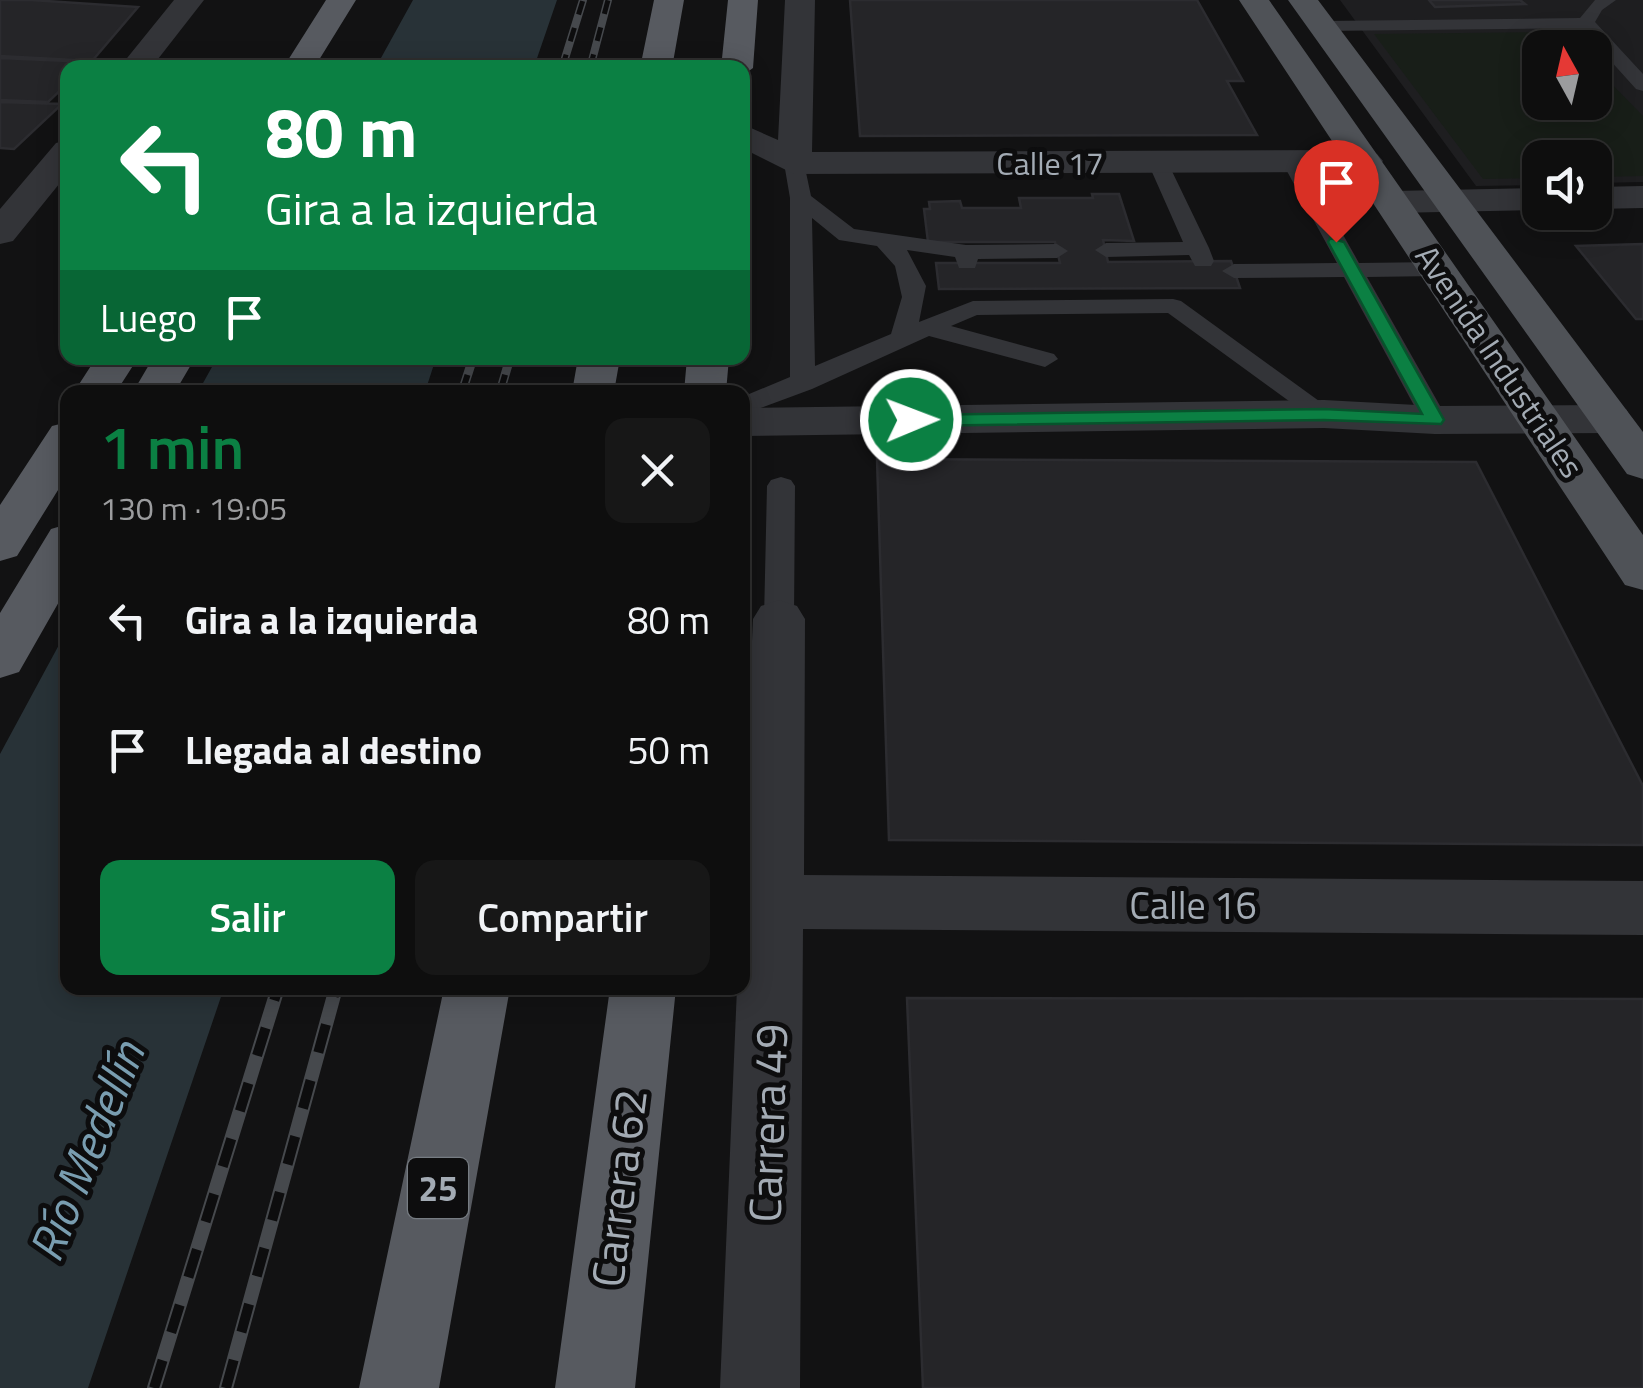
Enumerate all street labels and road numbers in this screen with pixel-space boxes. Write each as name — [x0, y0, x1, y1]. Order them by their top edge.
street label: Calle 17 — [996, 139, 1104, 187]
street label: Avenida Industriales — [1404, 235, 1596, 487]
street label: Calle 16 — [1129, 876, 1257, 934]
street label: Carrera 49 — [730, 1022, 804, 1224]
street label: Carrera 62 — [572, 1085, 664, 1291]
road number: 25 — [408, 1158, 468, 1218]

